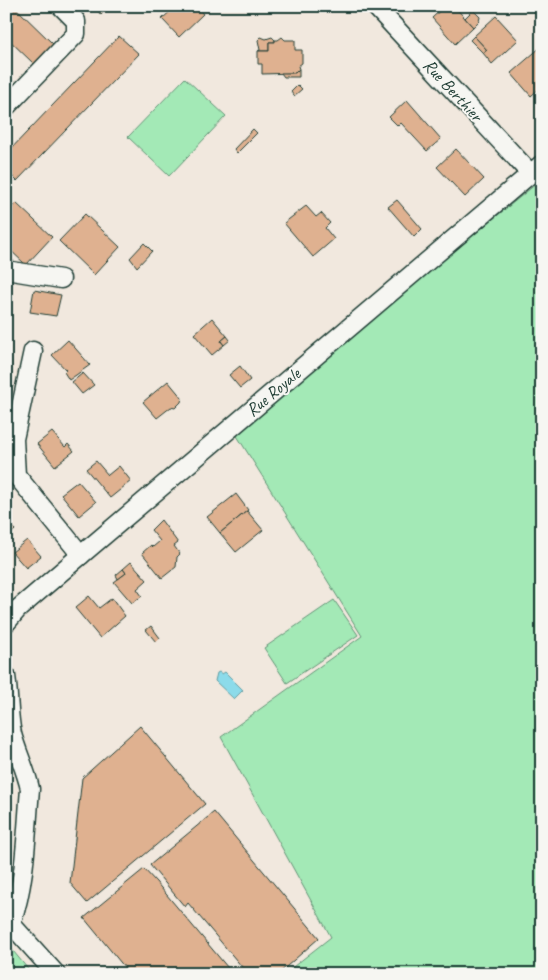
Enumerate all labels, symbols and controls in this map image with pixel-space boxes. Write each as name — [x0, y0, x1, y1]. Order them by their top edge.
street label: Rue Berthier — [419, 54, 489, 128]
street label: Rue Royale — [241, 362, 305, 421]

